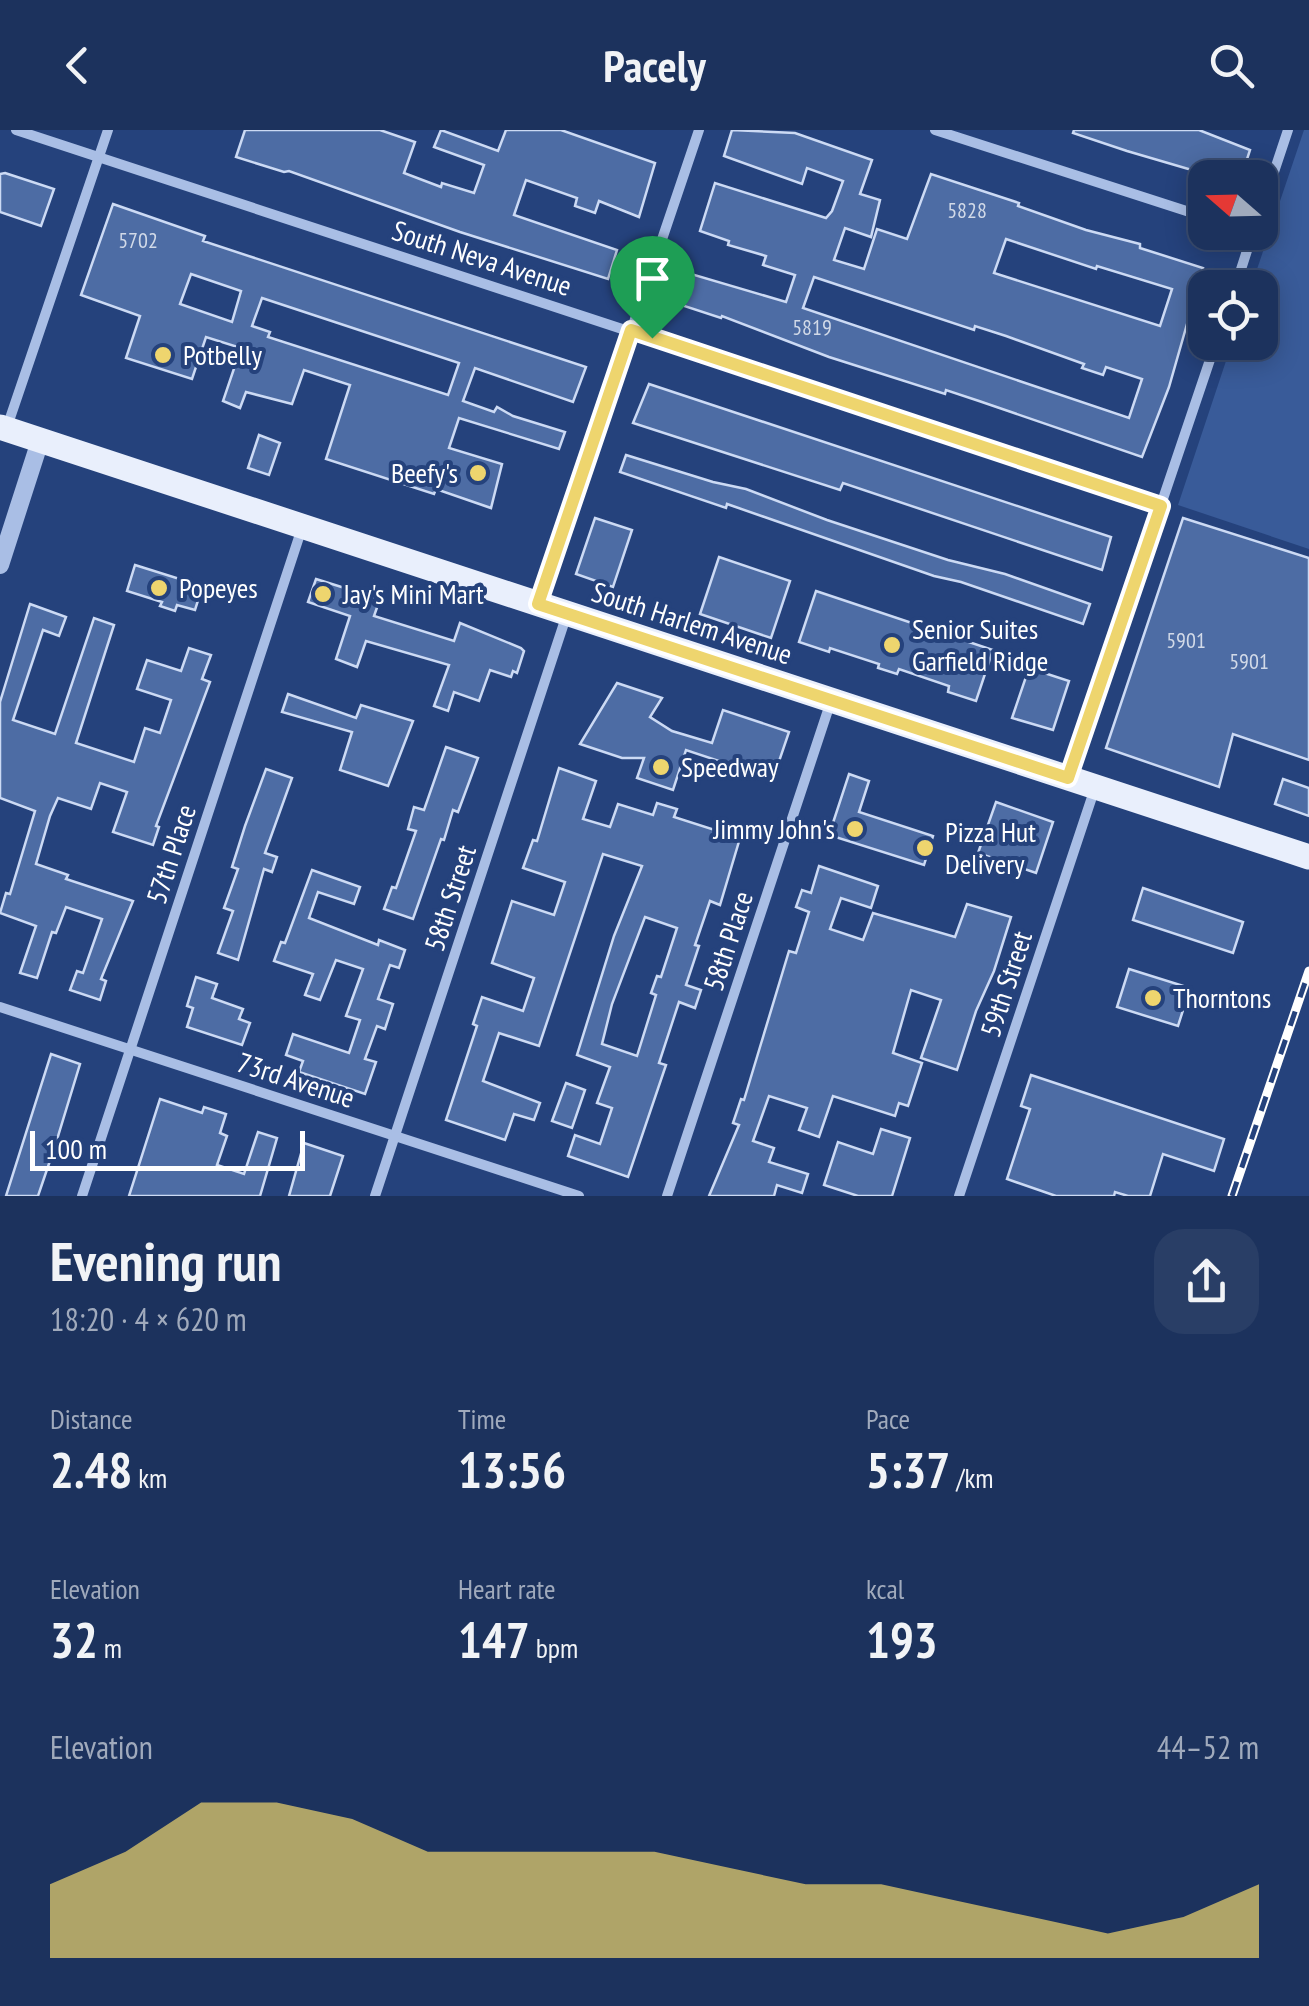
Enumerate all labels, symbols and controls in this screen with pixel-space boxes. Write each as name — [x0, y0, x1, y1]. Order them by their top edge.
text: Pacely — [603, 36, 706, 94]
icon: back — [50, 38, 105, 93]
icon: search — [1204, 38, 1259, 93]
north arrow — [1188, 160, 1278, 250]
map controls — [1188, 160, 1278, 360]
house number: 5828 — [947, 196, 987, 224]
street label: South Neva Avenue — [388, 211, 577, 304]
house number: 5702 — [118, 226, 158, 254]
pin — [610, 236, 695, 339]
icon: arrive — [625, 251, 680, 306]
button: locate — [1188, 270, 1278, 360]
house number: 5819 — [792, 313, 832, 341]
place label: Potbelly — [183, 336, 262, 373]
marker: Potbelly — [152, 344, 174, 366]
place label: Beefy's — [391, 454, 458, 491]
marker: Beefy's — [467, 462, 489, 484]
place label: Popeyes — [179, 569, 258, 606]
street label: South Harlem Avenue — [587, 573, 797, 672]
place label: Jay's Mini Mart — [342, 575, 484, 612]
marker: Popeyes — [148, 577, 170, 599]
marker: Jay's Mini Mart — [312, 583, 334, 605]
place label: Senior Suites Garfield Ridge — [912, 610, 1048, 679]
house number: 5901 — [1166, 626, 1206, 654]
marker: Senior Suites Garfield Ridge — [881, 634, 903, 656]
house number: 5901 — [1229, 647, 1269, 675]
place label: Speedway — [681, 748, 779, 785]
marker: Speedway — [650, 756, 672, 778]
street label: 57th Place — [137, 799, 204, 908]
place label: Jimmy John's — [713, 810, 835, 847]
place label: Pizza Hut Delivery — [945, 813, 1036, 882]
marker: Jimmy John's — [844, 818, 866, 840]
marker: Pizza Hut Delivery — [914, 837, 936, 859]
street label: 58th Street — [415, 840, 484, 955]
street label: 58th Place — [694, 886, 761, 995]
street label: 59th Street — [971, 926, 1040, 1041]
place label: Thorntons — [1173, 979, 1271, 1016]
marker: Thorntons — [1142, 987, 1164, 1009]
street label: 73rd Avenue — [233, 1043, 359, 1116]
scale bar — [30, 1126, 305, 1170]
text: 100 m — [45, 1130, 107, 1167]
text: Evening run — [50, 1225, 282, 1296]
button: share — [1154, 1229, 1259, 1334]
text: 18:20 · 4 × 620 m — [50, 1298, 247, 1340]
text: Distance — [50, 1400, 133, 1437]
text: Time — [458, 1400, 506, 1437]
text: Pace — [866, 1400, 910, 1437]
text: 2.48 — [50, 1437, 132, 1502]
text: 13:56 — [458, 1437, 566, 1502]
text: 5:37 — [866, 1437, 950, 1502]
text: km — [132, 1459, 167, 1496]
text: /km — [950, 1459, 994, 1496]
text: Elevation — [50, 1570, 140, 1607]
text: Heart rate — [458, 1570, 556, 1607]
text: kcal — [866, 1570, 904, 1607]
text: 32 — [50, 1607, 98, 1672]
text: 147 — [458, 1607, 530, 1672]
text: 193 — [866, 1607, 938, 1672]
text: m — [98, 1629, 122, 1666]
text: bpm — [530, 1629, 578, 1666]
text: Elevation — [50, 1726, 153, 1768]
text: 44–52 m — [1157, 1726, 1259, 1768]

